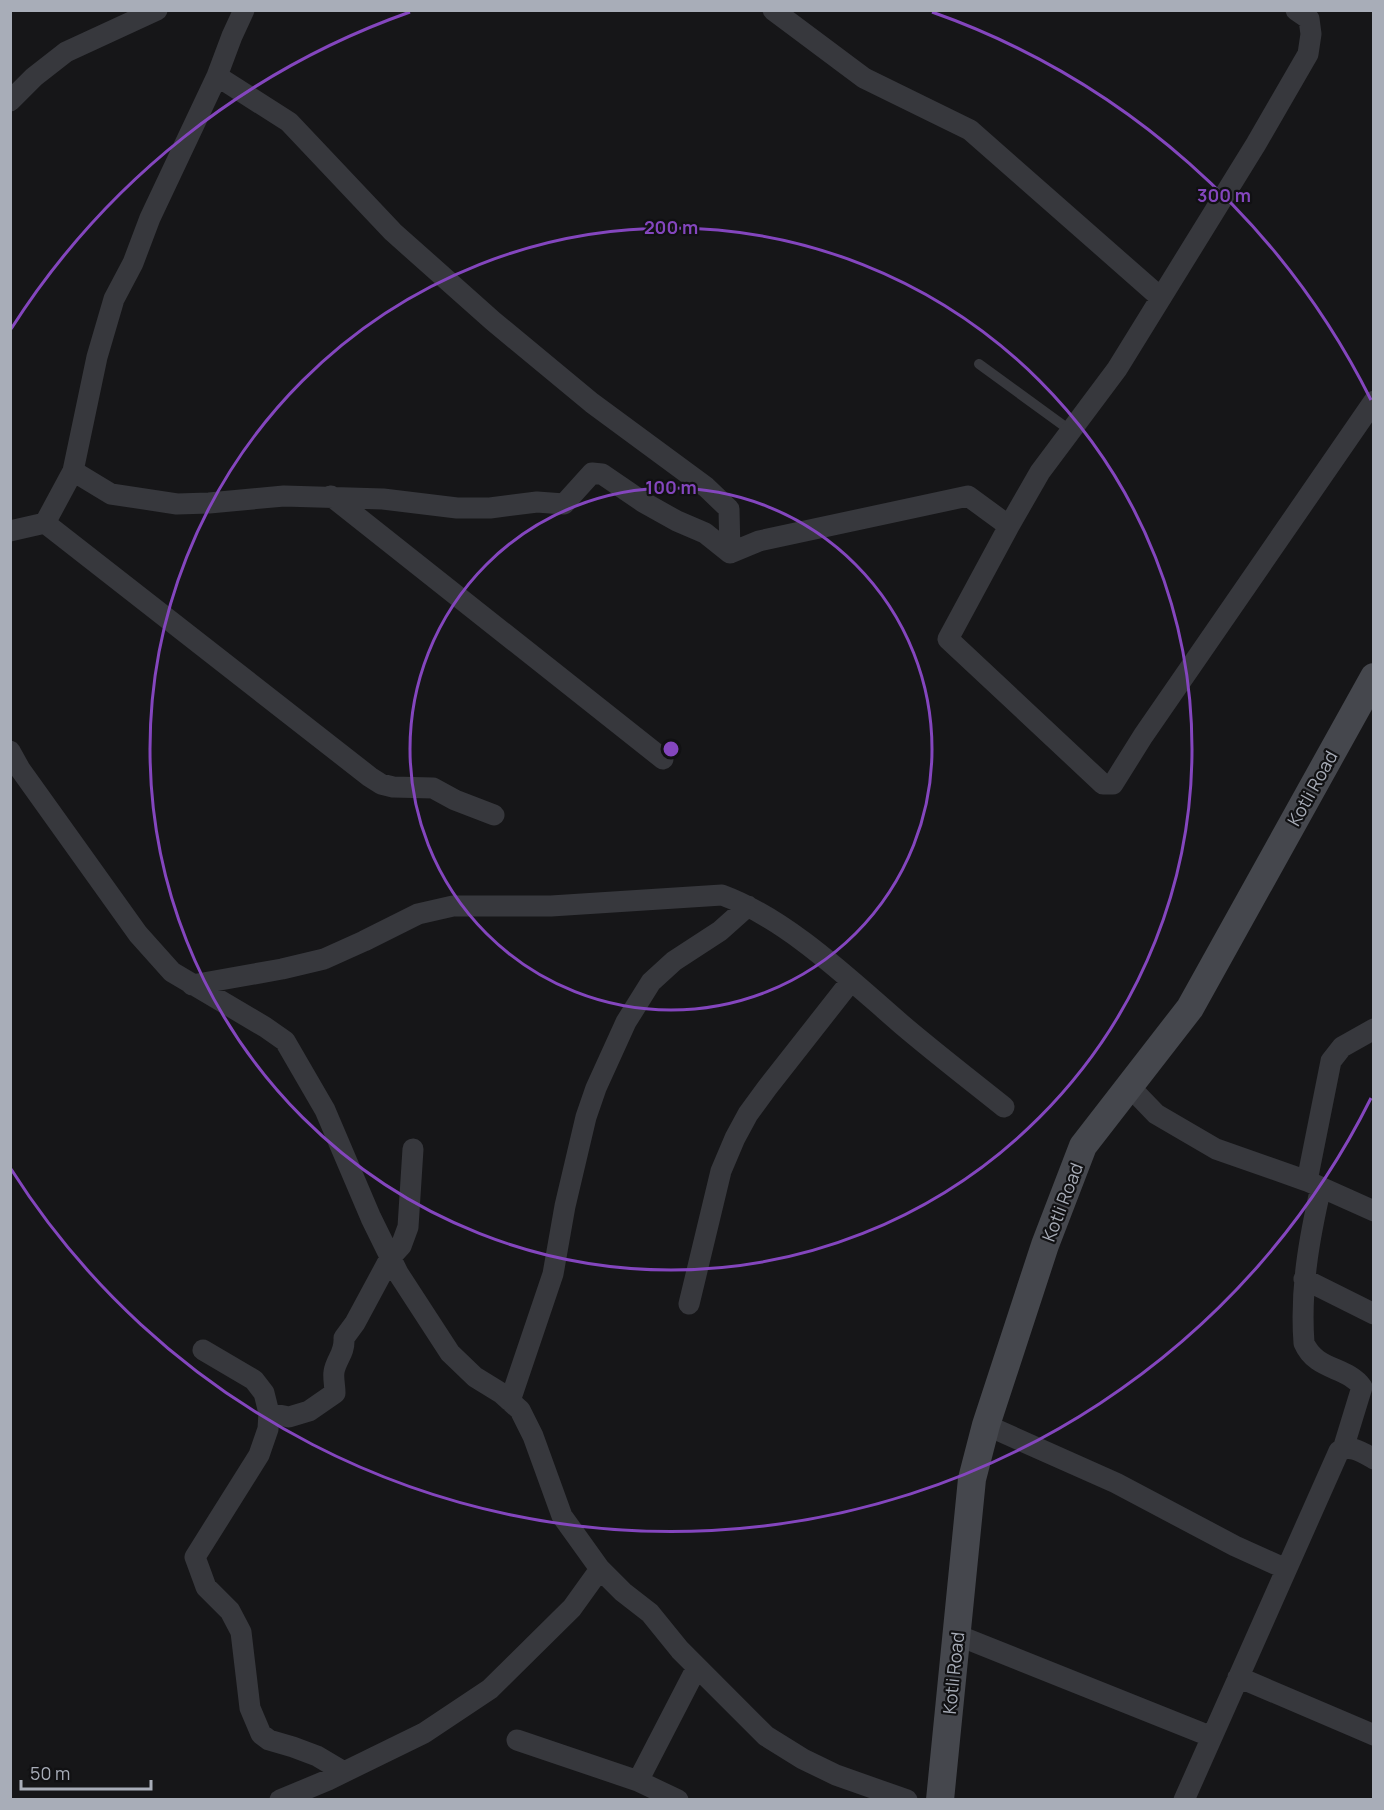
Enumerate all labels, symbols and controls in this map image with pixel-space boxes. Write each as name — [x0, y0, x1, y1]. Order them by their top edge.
text: 300 m — [1197, 183, 1251, 207]
text: 200 m — [644, 215, 698, 239]
text: 100 m — [645, 475, 697, 499]
centre of rings — [661, 739, 681, 759]
street label: Kotli Road — [1282, 746, 1342, 830]
street label: Kotli Road — [1036, 1159, 1088, 1245]
street label: Kotli Road — [937, 1631, 969, 1715]
scale bar — [21, 1753, 152, 1791]
text: 50 m — [30, 1761, 70, 1785]

